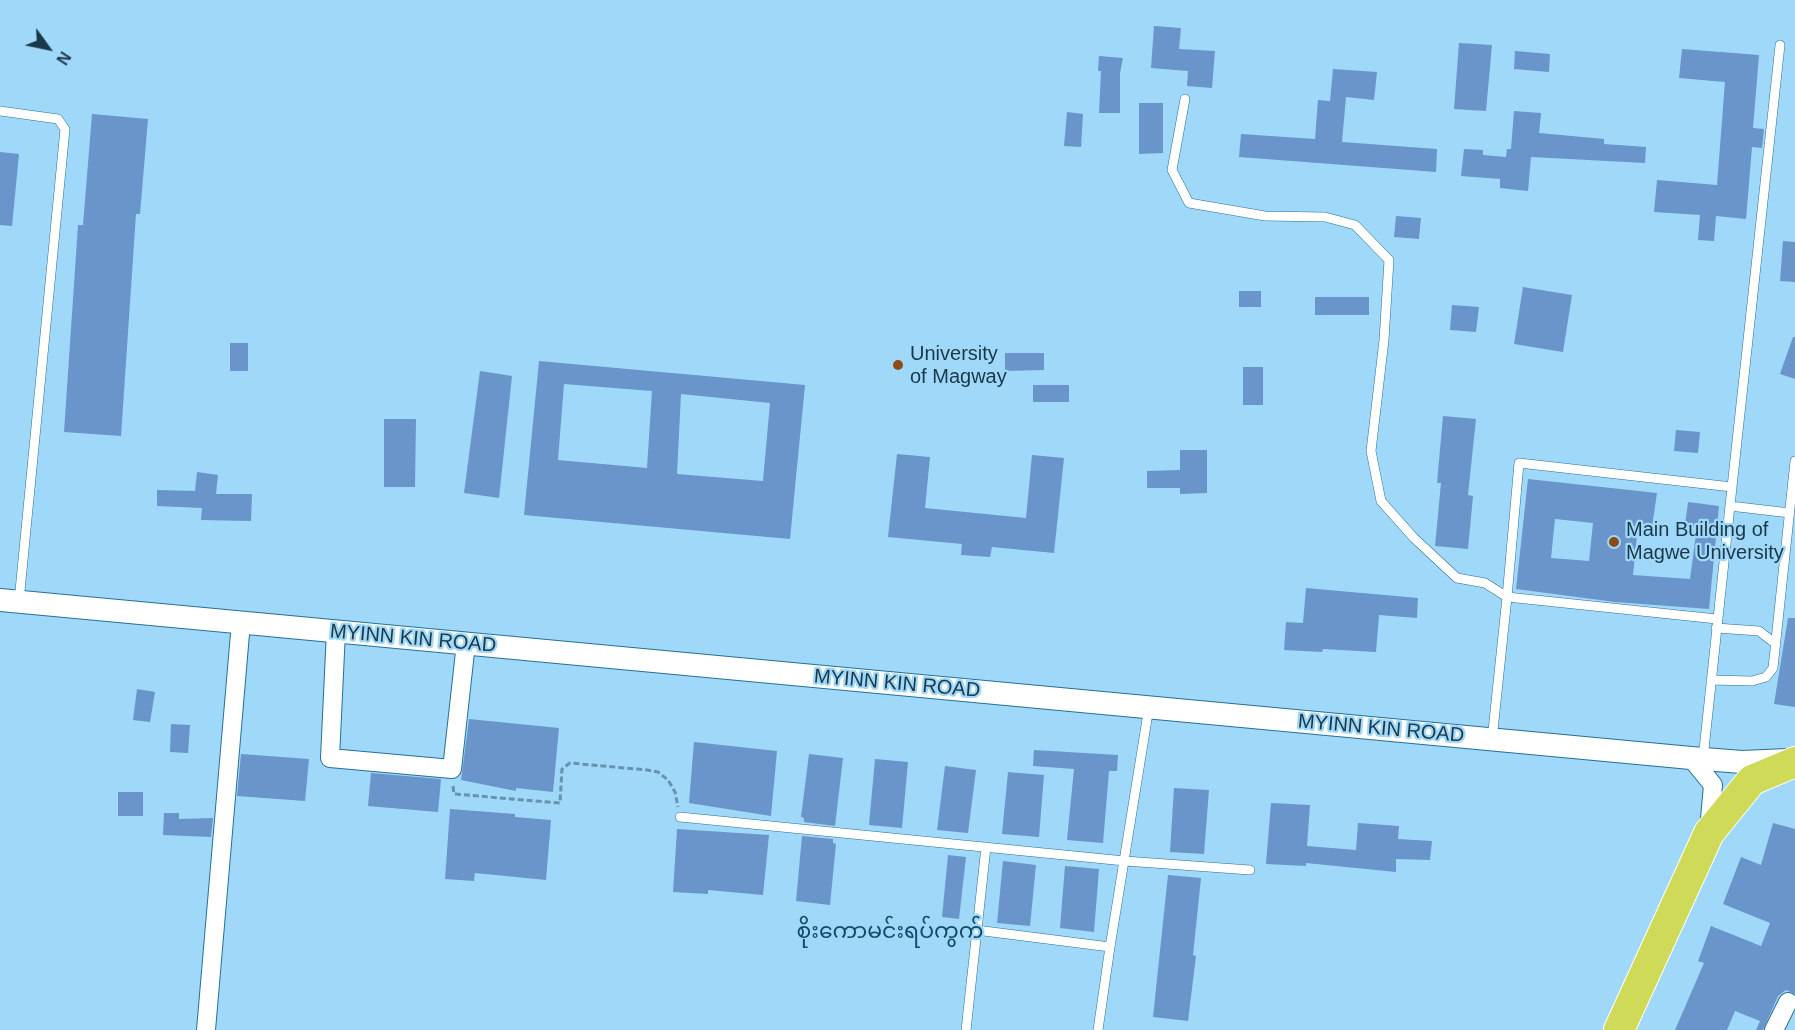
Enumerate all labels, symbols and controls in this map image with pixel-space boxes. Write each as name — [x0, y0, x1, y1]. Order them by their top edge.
north arrow — [18, 18, 78, 78]
text: N — [53, 49, 74, 68]
place label: University of Magway — [910, 342, 1007, 389]
marker: University of Magway — [891, 358, 905, 372]
place label: Main Building of Magwe University — [1626, 518, 1784, 565]
marker: Main Building of Magwe University — [1607, 535, 1621, 549]
street label: MYINN KIN ROAD — [329, 620, 497, 658]
street label: MYINN KIN ROAD — [813, 665, 981, 703]
street label: MYINN KIN ROAD — [1297, 710, 1465, 748]
district label: စိုးကောမင်းရပ်ကွက် — [796, 919, 984, 945]

